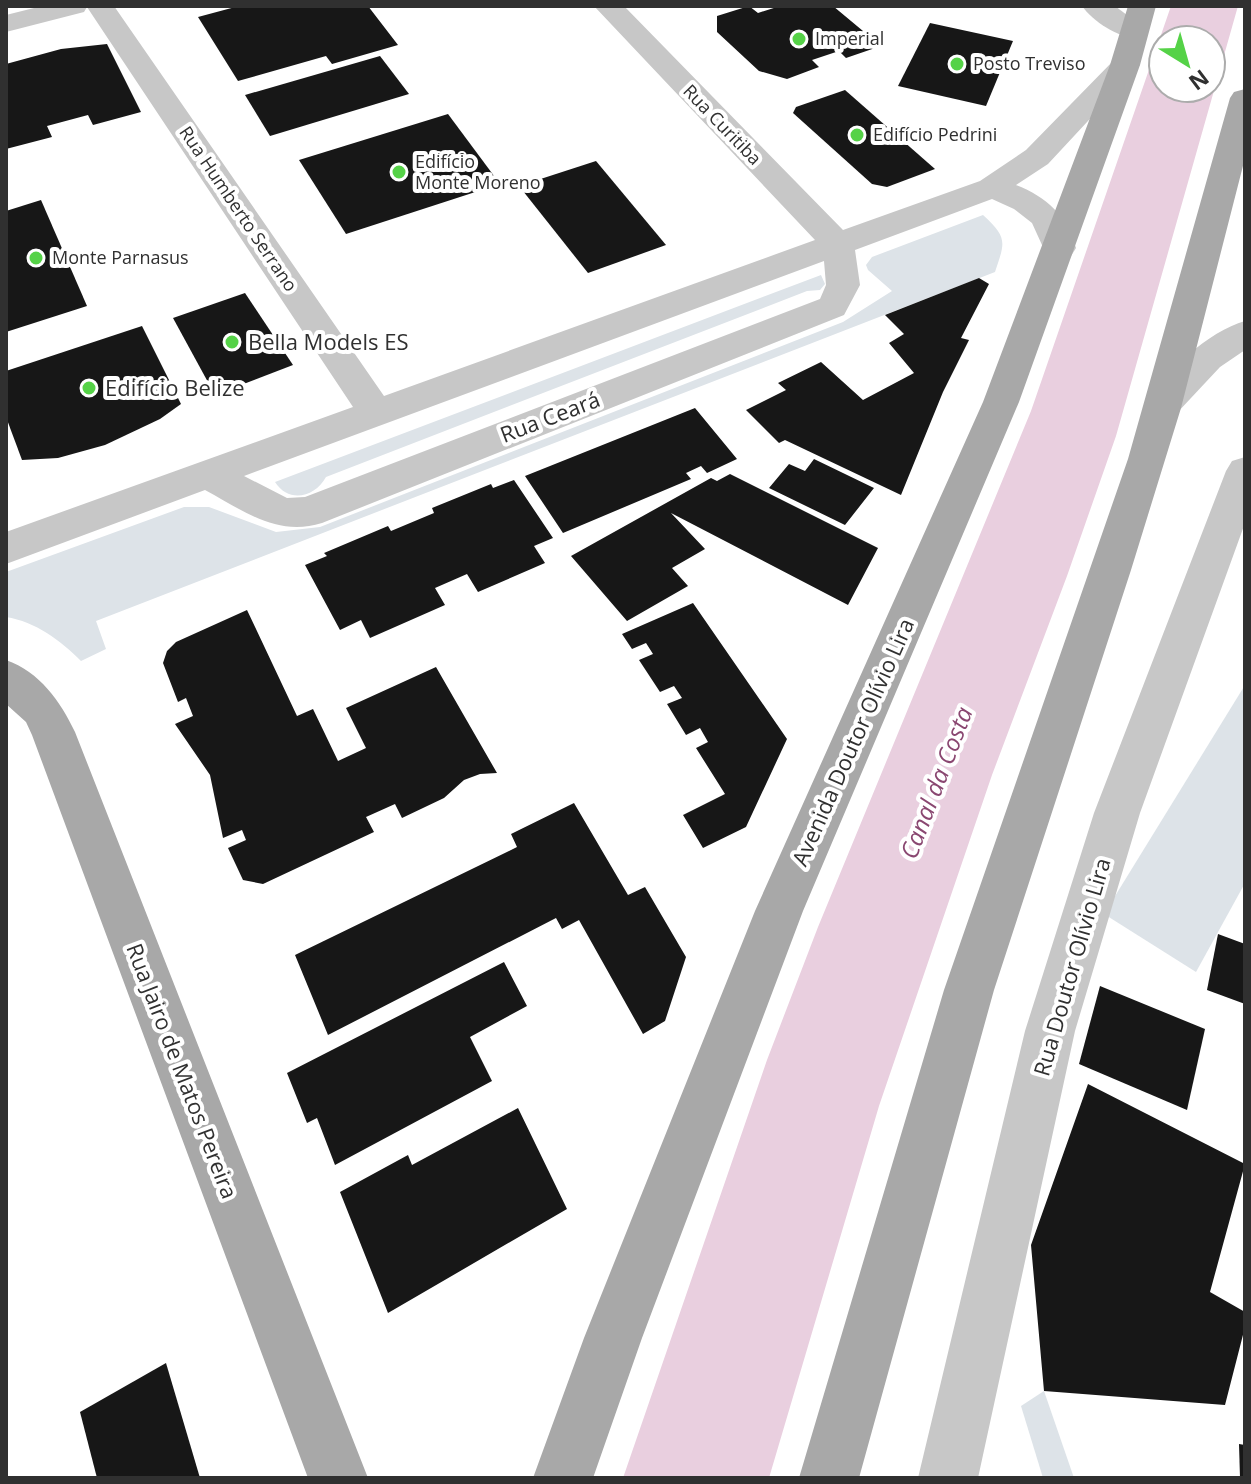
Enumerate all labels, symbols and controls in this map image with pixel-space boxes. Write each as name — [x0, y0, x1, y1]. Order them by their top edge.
north arrow — [1147, 24, 1227, 104]
place label: Imperial — [815, 26, 884, 50]
marker: Imperial — [790, 30, 808, 48]
place label: Posto Treviso — [973, 51, 1085, 75]
marker: Posto Treviso — [948, 55, 966, 73]
text: N — [1183, 63, 1216, 98]
street label: Rua Curitiba — [678, 79, 767, 170]
street label: Rua Humberto Serrano — [174, 121, 303, 296]
place label: Edifício Pedrini — [873, 122, 997, 146]
marker: Edifício Pedrini — [848, 126, 866, 144]
place label: Edifício Monte Moreno — [415, 149, 541, 194]
marker: Edifício Monte Moreno — [390, 163, 408, 181]
place label: Monte Parnasus — [52, 245, 189, 269]
marker: Monte Parnasus — [27, 249, 45, 267]
place label: Bella Models ES — [248, 326, 409, 356]
marker: Bella Models ES — [223, 333, 241, 351]
place label: Edifício Belize — [105, 372, 245, 402]
marker: Edifício Belize — [80, 379, 98, 397]
street label: Rua Ceará — [495, 383, 604, 449]
street label: Avenida Doutor Olívio Lira — [784, 613, 920, 870]
water label: Canal da Costa — [891, 701, 980, 863]
street label: Rua Doutor Olívio Lira — [1026, 854, 1117, 1079]
street label: Rua Jairo de Matos Pereira — [120, 939, 246, 1203]

